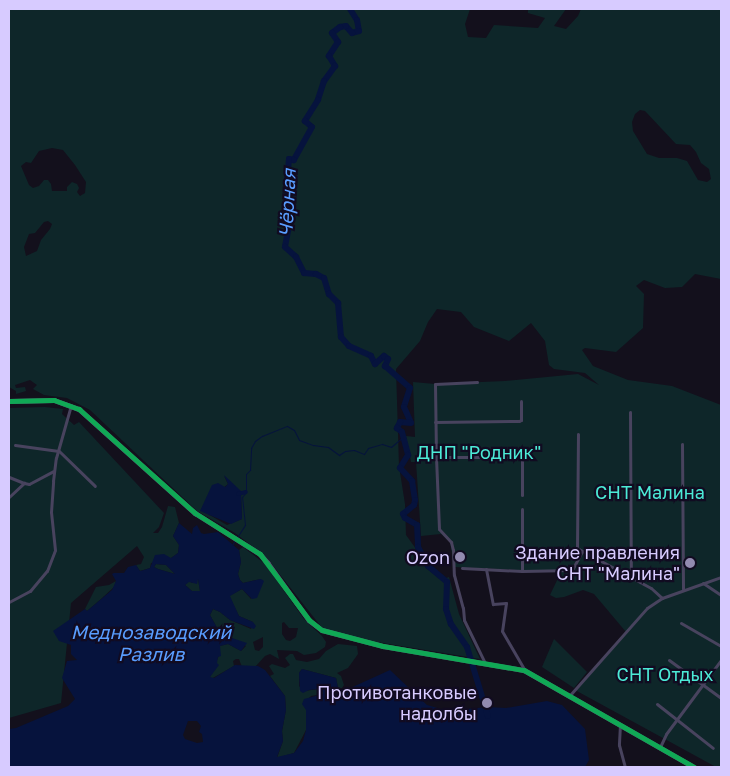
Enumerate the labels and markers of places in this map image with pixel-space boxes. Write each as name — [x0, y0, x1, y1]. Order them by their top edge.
place label: Здание правления СНТ "Малина" — [515, 542, 680, 584]
place label: Ozon — [406, 546, 450, 568]
marker: Ozon — [454, 551, 466, 563]
marker: Здание правления СНТ "Малина" — [684, 557, 696, 569]
place label: Противотанковые надолбы — [317, 682, 477, 724]
marker: Противотанковые надолбы — [481, 697, 493, 709]

